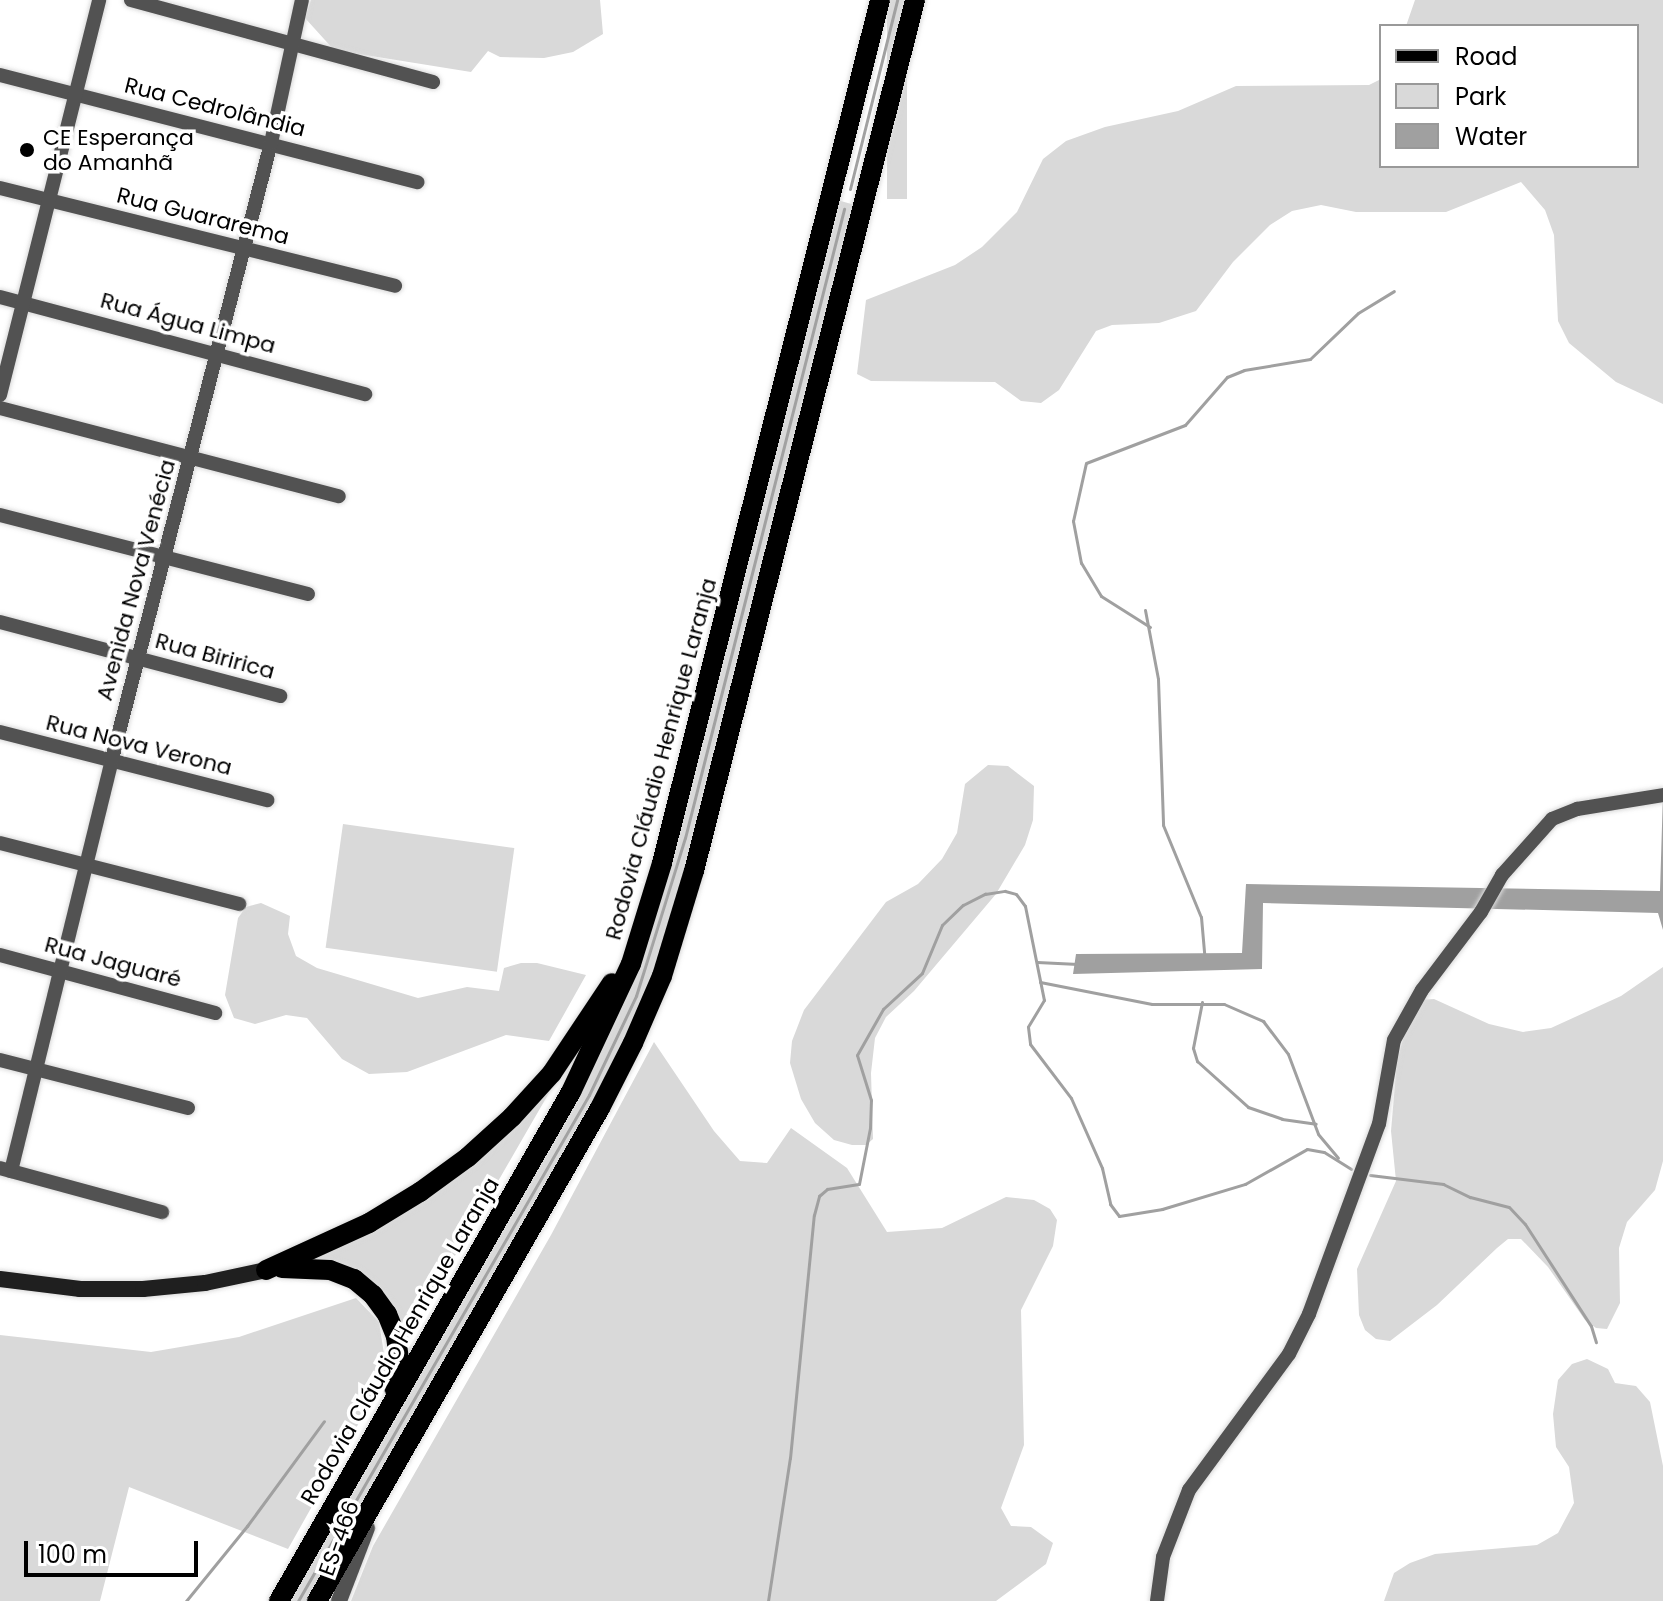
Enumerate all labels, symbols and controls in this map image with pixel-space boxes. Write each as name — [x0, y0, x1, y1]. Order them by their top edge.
legend — [1379, 24, 1639, 168]
text: Road — [1455, 40, 1517, 73]
street label: Rua Cedrolândia — [122, 72, 308, 142]
text: Park — [1455, 80, 1506, 113]
text: Water — [1455, 120, 1527, 153]
place label: CE Esperança do Amanhã — [43, 124, 194, 176]
marker: CE Esperança do Amanhã — [18, 141, 36, 159]
street label: Rua Guararema — [114, 182, 292, 250]
street label: Rua Água Limpa — [98, 287, 278, 359]
street label: Avenida Nova Venécia — [91, 457, 181, 703]
street label: Rodovia Cláudio Henrique Laranja — [600, 575, 722, 943]
street label: Rua Biririca — [152, 627, 278, 685]
street label: Rua Nova Verona — [43, 709, 235, 781]
street label: Rua Jaguaré — [42, 931, 184, 993]
street label: Rodovia Cláudio Henrique Laranja — [295, 1173, 505, 1509]
street label: ES-466 — [313, 1497, 365, 1579]
scale bar — [28, 1525, 202, 1575]
text: 100 m — [38, 1538, 107, 1571]

